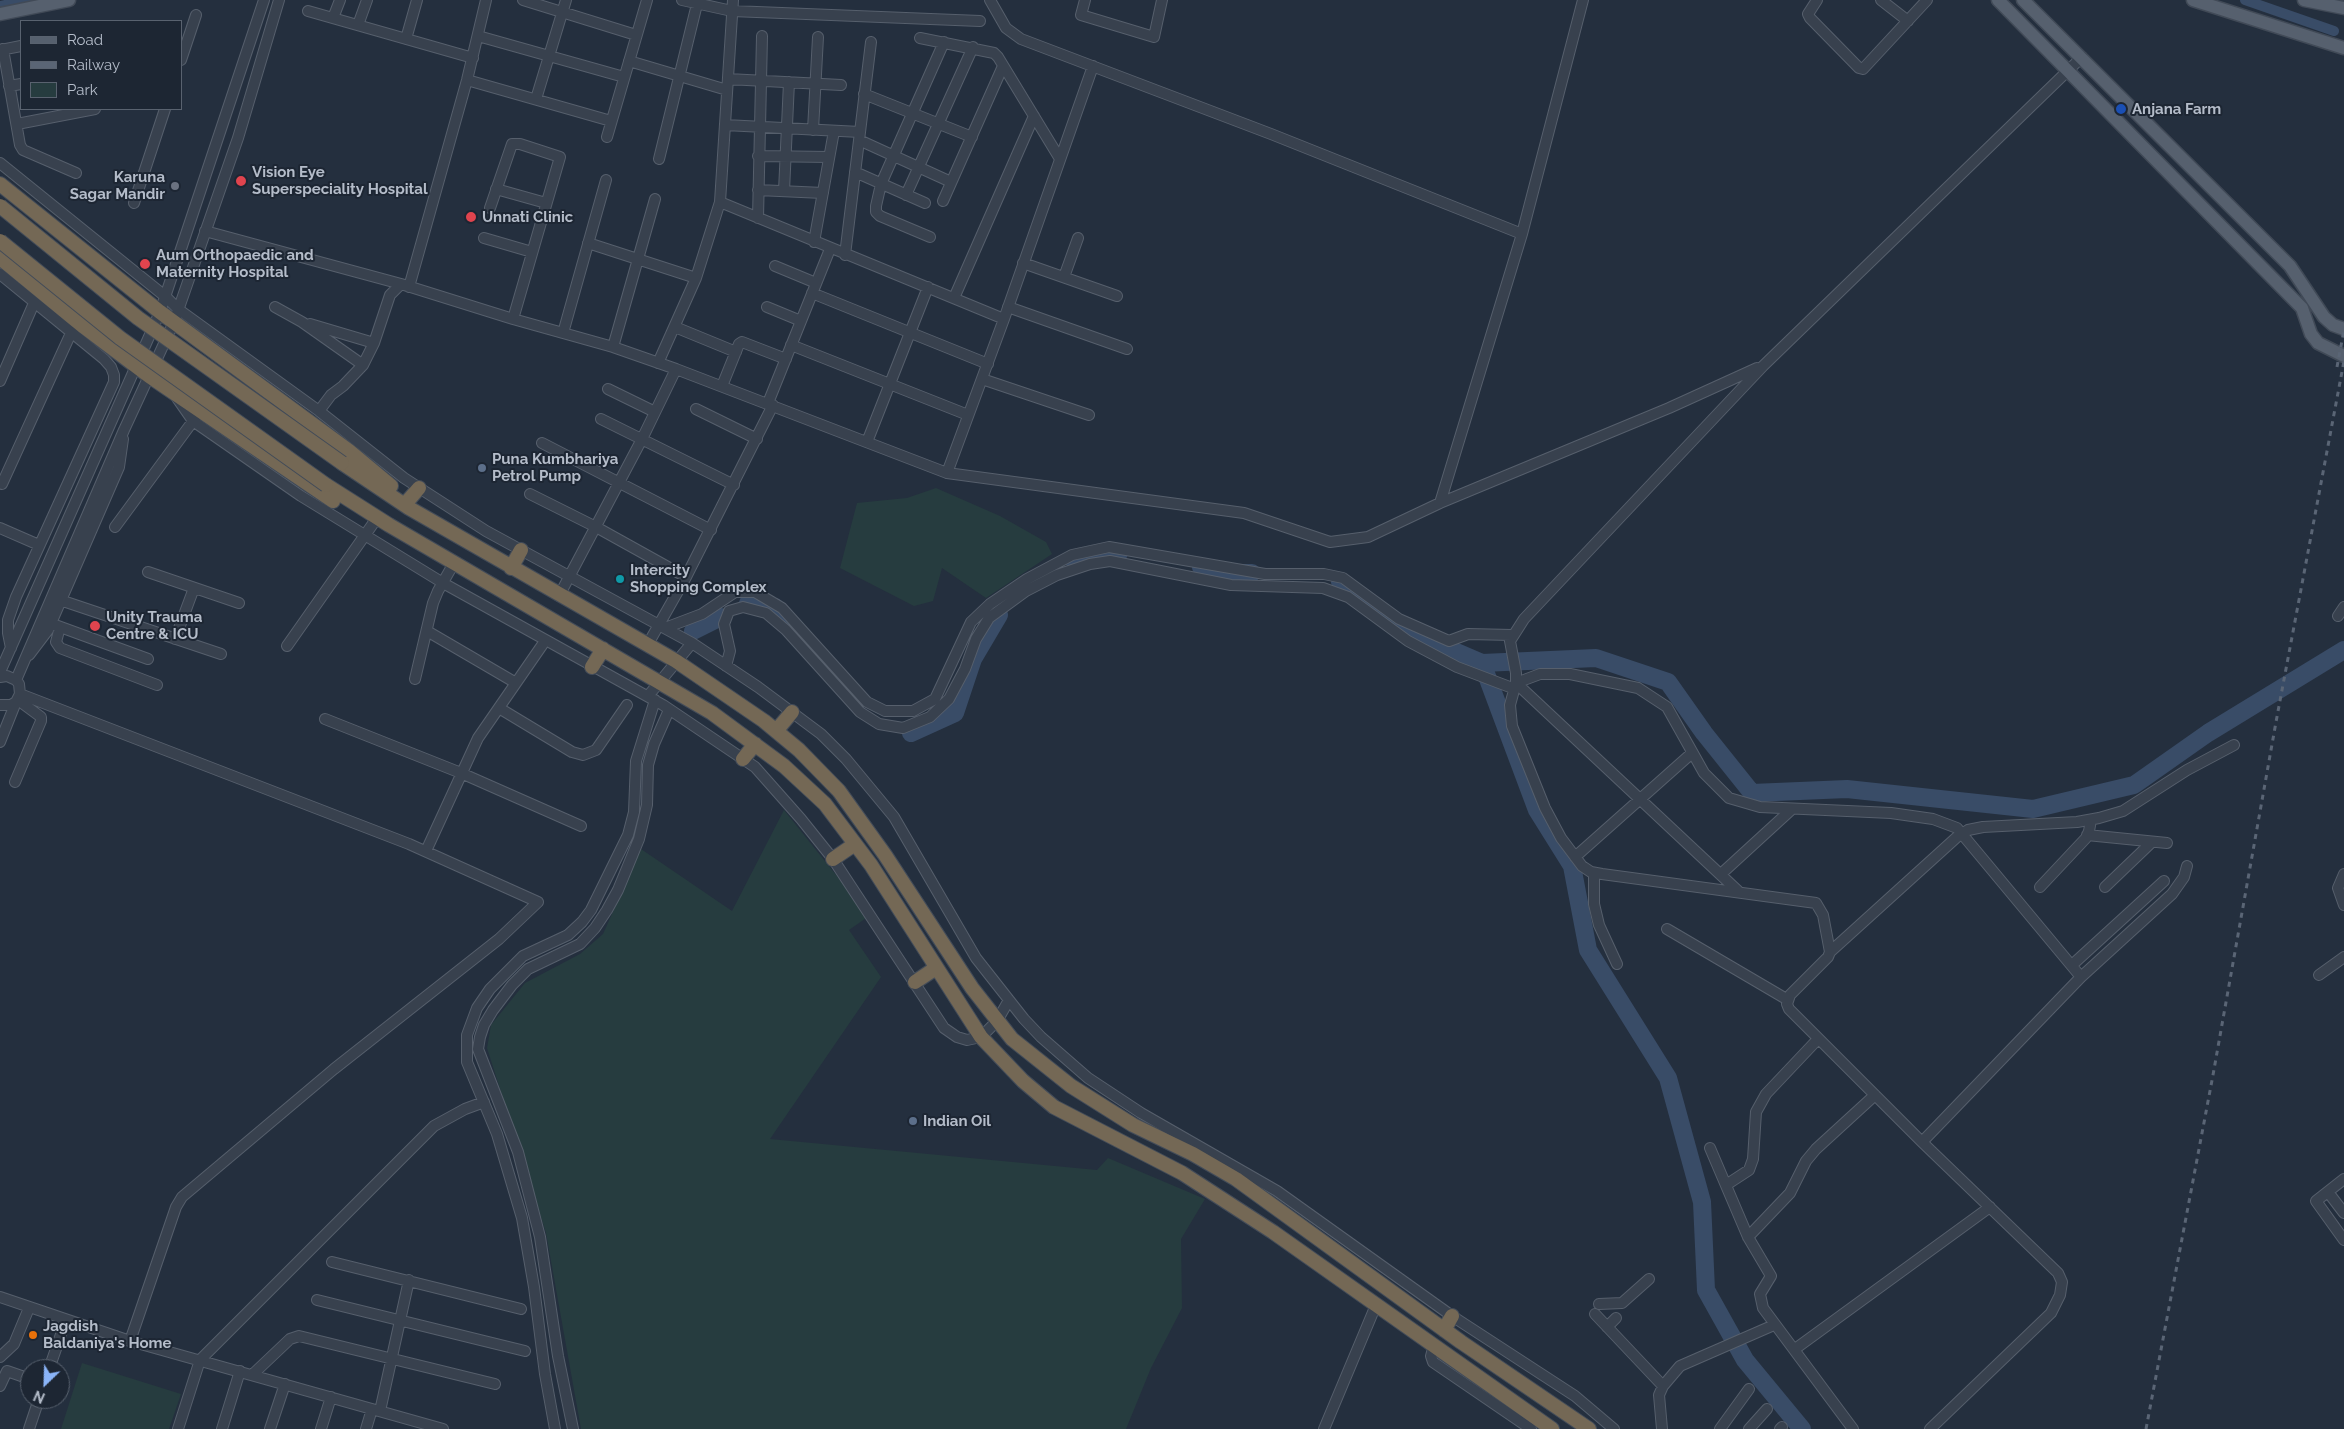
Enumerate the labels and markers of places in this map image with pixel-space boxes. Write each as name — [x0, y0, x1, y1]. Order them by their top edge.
place label: Anjana Farm — [2132, 100, 2221, 118]
marker: Anjana Farm — [2114, 102, 2128, 116]
place label: Vision Eye Superspeciality Hospital — [252, 163, 428, 198]
place label: Karuna Sagar Mandir — [70, 168, 165, 203]
marker: Vision Eye Superspeciality Hospital — [234, 174, 248, 188]
marker: Karuna Sagar Mandir — [169, 180, 181, 192]
place label: Unnati Clinic — [482, 208, 573, 226]
marker: Unnati Clinic — [464, 210, 478, 224]
place label: Aum Orthopaedic and Maternity Hospital — [156, 246, 314, 281]
marker: Aum Orthopaedic and Maternity Hospital — [138, 257, 152, 271]
place label: Puna Kumbhariya Petrol Pump — [492, 450, 618, 485]
marker: Puna Kumbhariya Petrol Pump — [476, 462, 488, 474]
place label: Intercity Shopping Complex — [630, 561, 767, 596]
marker: Intercity Shopping Complex — [614, 573, 626, 585]
place label: Unity Trauma Centre & ICU — [106, 608, 202, 643]
marker: Unity Trauma Centre & ICU — [88, 619, 102, 633]
place label: Indian Oil — [923, 1112, 991, 1130]
marker: Indian Oil — [907, 1115, 919, 1127]
place label: Jagdish Baldaniya's Home — [43, 1317, 172, 1352]
marker: Jagdish Baldaniya's Home — [27, 1329, 39, 1341]

